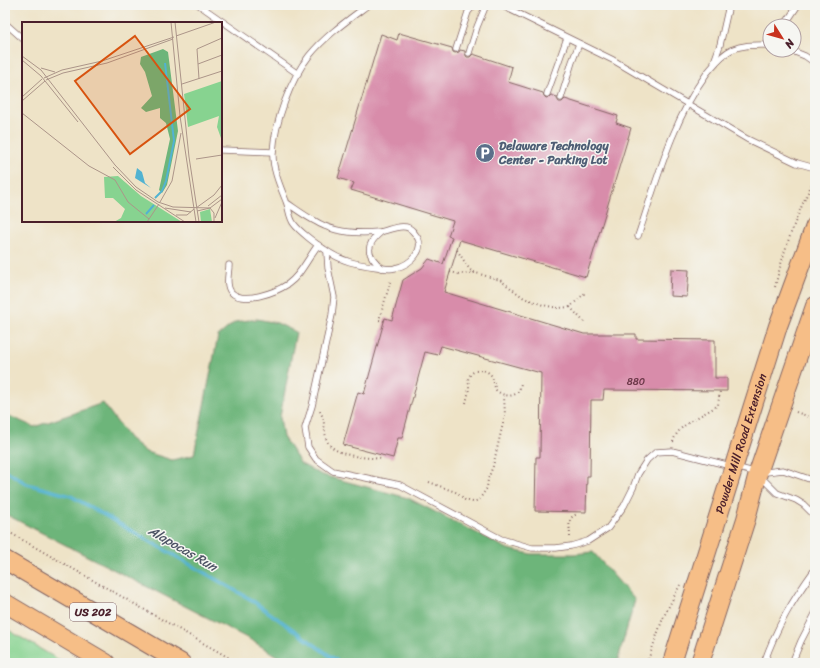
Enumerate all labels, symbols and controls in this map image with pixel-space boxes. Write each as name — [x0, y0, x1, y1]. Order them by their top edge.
north arrow — [762, 18, 802, 58]
inset map — [22, 22, 222, 222]
text: N — [779, 34, 800, 53]
place label: Delaware Technology Center - Parking Lot — [498, 135, 609, 171]
parking icon: Delaware Technology Center - Parking Lot — [474, 142, 496, 164]
street label: Powder Mill Road Extension — [709, 370, 774, 517]
house number: 880 — [627, 373, 645, 391]
water label: Alapocas Run — [143, 519, 223, 579]
road number: US 202 — [70, 603, 116, 621]

